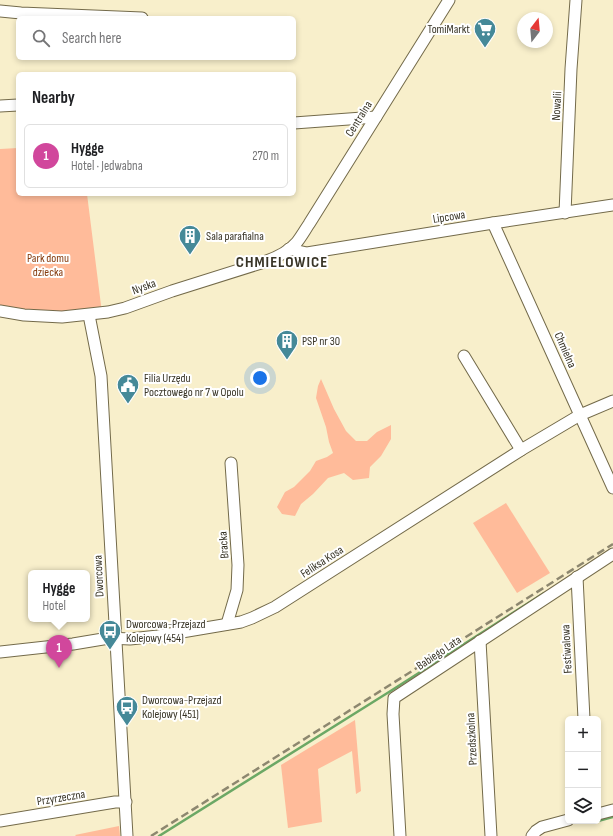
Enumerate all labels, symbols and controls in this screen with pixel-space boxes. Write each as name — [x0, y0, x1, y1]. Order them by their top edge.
north arrow — [517, 12, 553, 48]
search box — [16, 16, 296, 60]
supermarket icon: TomiMarkt — [472, 16, 498, 49]
place label: TomiMarkt — [428, 22, 470, 37]
icon: search — [30, 27, 52, 49]
text: Search here — [62, 29, 122, 48]
text: Nearby — [32, 88, 75, 108]
street label: Nowalii — [549, 91, 565, 121]
street label: Centralna — [342, 98, 376, 140]
text: Hygge — [71, 139, 104, 158]
text: 1 — [43, 148, 49, 164]
text: 270 m — [252, 148, 279, 164]
text: Hotel · Jedwabna — [71, 158, 143, 174]
street label: Lipcowa — [432, 207, 467, 227]
building icon: Sala parafialna — [177, 223, 203, 256]
place label: Sala parafialna — [206, 229, 264, 244]
park label: Park domu dziecka — [27, 251, 69, 280]
district label: CHMIELOWICE — [236, 253, 328, 272]
street label: Nyska — [130, 276, 158, 298]
building icon: PSP nr 30 — [274, 328, 300, 361]
street label: Chmielna — [550, 330, 580, 371]
place label: PSP nr 30 — [302, 334, 340, 349]
your location — [250, 368, 270, 388]
place label: Filia Urzędu Pocztowego nr 7 w Opolu — [144, 371, 244, 400]
public building icon: Filia Urzędu Pocztowego nr 7 w Opolu — [115, 372, 141, 405]
street label: Bracka — [216, 531, 232, 559]
street label: Feliksa Kosa — [298, 542, 347, 581]
street label: Dworcowa — [90, 554, 108, 597]
popup — [28, 570, 90, 622]
text: Hygge — [43, 579, 75, 598]
text: Hotel — [43, 598, 66, 614]
place label: Dworcowa-Przejazd Kolejowy (454) — [126, 617, 206, 646]
bus stop icon: Dworcowa-Przejazd Kolejowy (454) — [97, 618, 123, 651]
street label: Festiwalowa — [558, 624, 576, 674]
street label: Babiego Lata — [414, 632, 465, 673]
pin: 1 — [46, 635, 72, 668]
place label: Dworcowa-Przejazd Kolejowy (451) — [142, 693, 222, 722]
bus stop icon: Dworcowa-Przejazd Kolejowy (451) — [114, 694, 140, 727]
street label: Przedszkolna — [463, 712, 481, 766]
map controls — [565, 716, 601, 824]
button: + — [565, 716, 601, 752]
button: − — [565, 752, 601, 788]
street label: Przyrzeczna — [36, 787, 87, 809]
button: layers — [565, 788, 601, 824]

